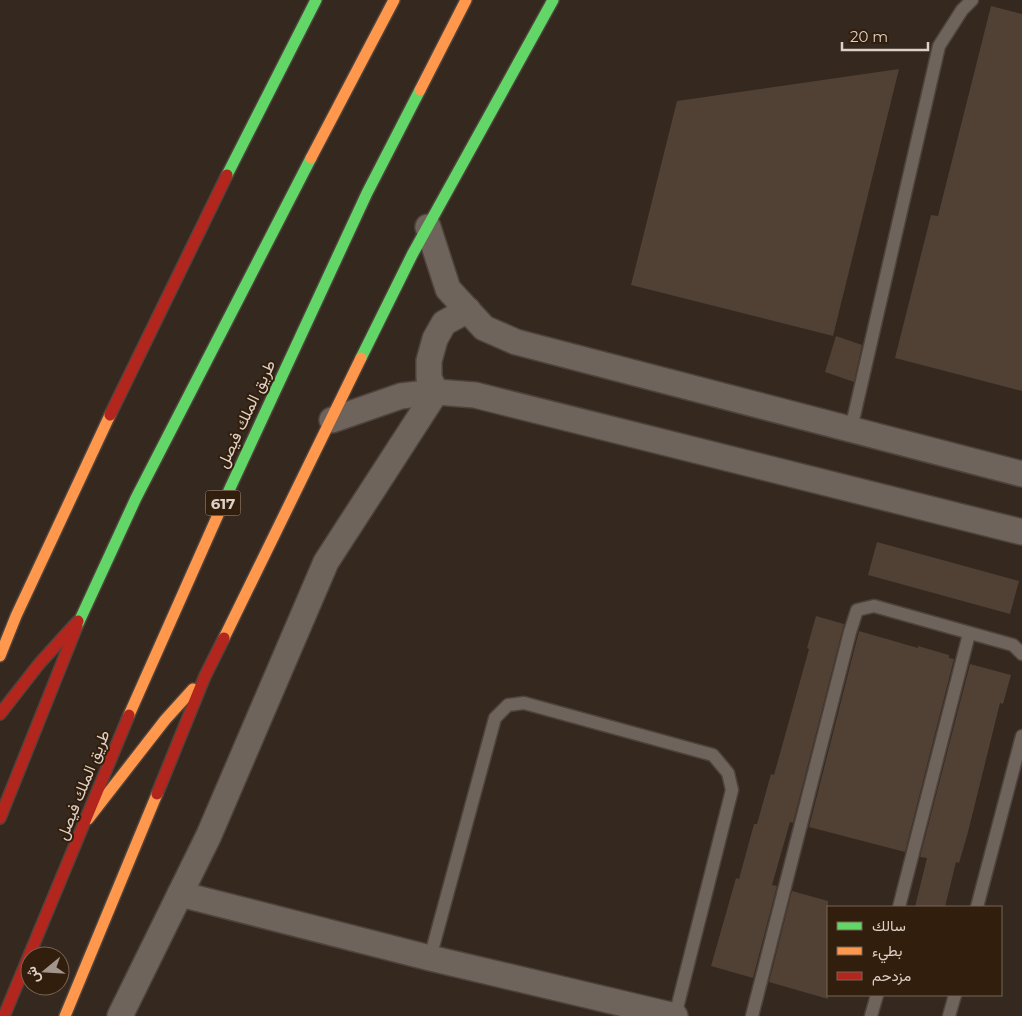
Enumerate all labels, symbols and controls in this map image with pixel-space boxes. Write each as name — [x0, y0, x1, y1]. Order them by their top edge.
scale bar — [842, 20, 928, 52]
text: 20 m — [850, 27, 888, 46]
street label: طريق الملك فيصل — [213, 357, 280, 471]
road number: 617 — [206, 490, 240, 516]
street label: طريق الملك فيصل — [52, 727, 115, 843]
legend — [827, 906, 1002, 996]
text: سالك — [872, 916, 906, 935]
text: بطيء — [872, 941, 902, 964]
north arrow — [20, 946, 70, 996]
text: ش — [21, 964, 44, 986]
text: مزدحم — [872, 966, 911, 986]

